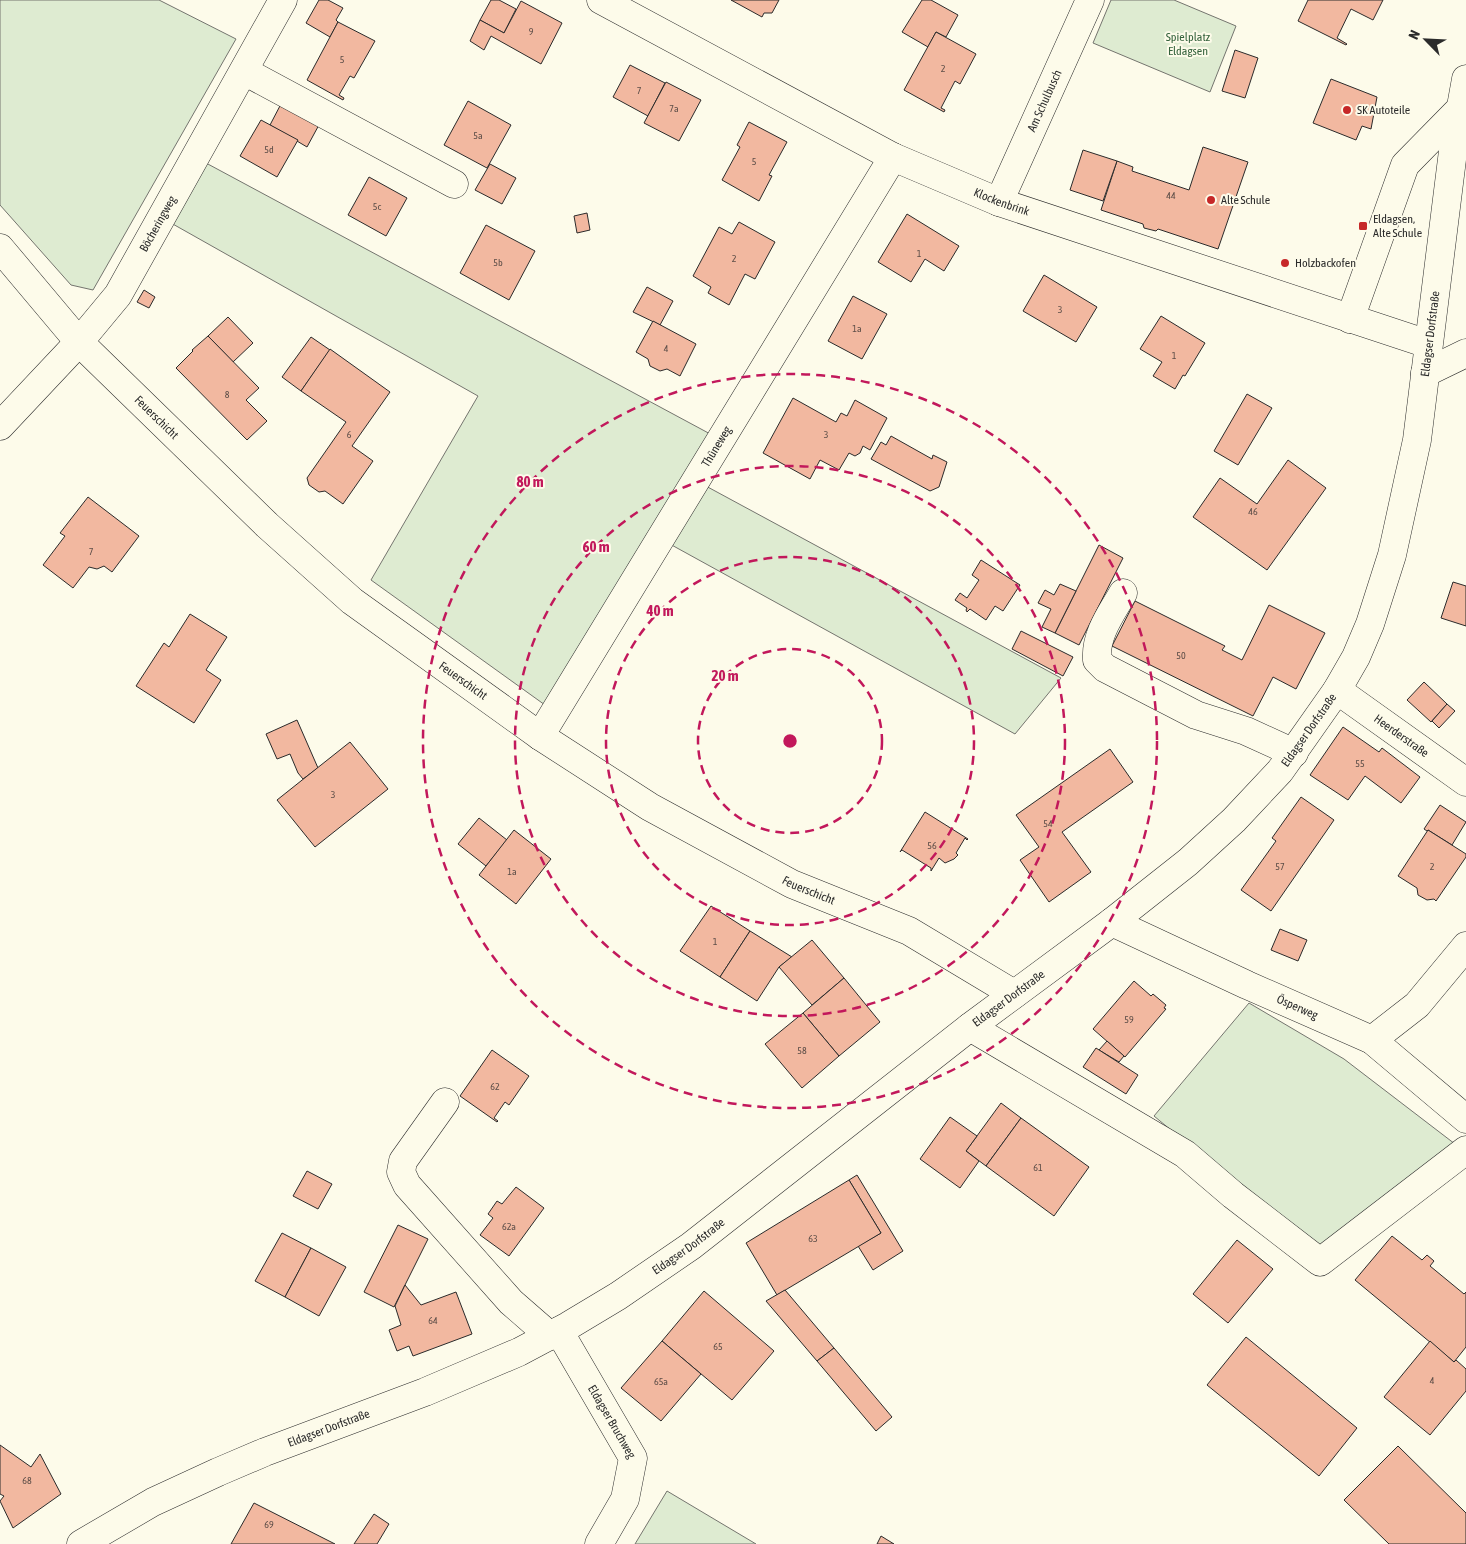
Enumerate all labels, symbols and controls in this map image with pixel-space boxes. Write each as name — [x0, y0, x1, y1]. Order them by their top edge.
north arrow — [1401, 15, 1451, 65]
house number: 9 — [529, 26, 534, 37]
text: N — [1405, 28, 1423, 42]
park label: Spielplatz Eldagsen — [1166, 30, 1211, 58]
house number: 5 — [340, 54, 345, 65]
house number: 2 — [941, 63, 946, 74]
street label: Am Schulbusch — [1025, 68, 1065, 134]
house number: 7 — [637, 85, 642, 96]
house number: 7a — [669, 103, 679, 114]
place label: SK Autoteile — [1357, 103, 1410, 117]
marker: SK Autoteile — [1341, 104, 1353, 116]
house number: 5a — [473, 130, 483, 141]
house number: 5d — [264, 144, 274, 155]
house number: 5 — [752, 156, 757, 167]
street label: Klockenbrink — [971, 185, 1032, 219]
house number: 44 — [1166, 190, 1176, 201]
street label: Böcheringweg — [137, 193, 180, 254]
place label: Alte Schule — [1221, 193, 1270, 207]
marker: Alte Schule — [1205, 194, 1217, 206]
house number: 5c — [373, 201, 381, 212]
place label: Eldagsen, Alte Schule — [1373, 212, 1422, 240]
marker: Eldagsen, Alte Schule — [1357, 220, 1369, 232]
house number: 1 — [917, 248, 922, 259]
house number: 2 — [732, 253, 737, 264]
place label: Holzbackofen — [1295, 256, 1356, 270]
house number: 5b — [493, 257, 503, 268]
marker: Holzbackofen — [1279, 257, 1291, 269]
street label: Eldagser Dorfstraße — [1418, 290, 1443, 378]
house number: 3 — [1058, 304, 1063, 315]
house number: 1a — [852, 323, 862, 334]
house number: 4 — [664, 343, 669, 354]
house number: 1 — [1172, 350, 1177, 361]
house number: 8 — [225, 389, 230, 400]
street label: Feuerschicht — [132, 393, 182, 442]
street label: Thüneweg — [699, 423, 735, 470]
house number: 6 — [347, 429, 352, 440]
house number: 3 — [824, 429, 829, 440]
text: 80 m — [517, 473, 544, 490]
house number: 46 — [1248, 506, 1258, 517]
text: 60 m — [583, 538, 610, 555]
house number: 7 — [89, 546, 94, 557]
text: 40 m — [646, 602, 674, 619]
house number: 50 — [1176, 650, 1186, 661]
street label: Feuerschicht — [436, 659, 490, 703]
text: 20 m — [712, 667, 739, 684]
street label: Eldagser Dorfstraße — [1278, 691, 1339, 769]
street label: Heerderstraße — [1371, 712, 1431, 760]
centre of rings — [781, 732, 799, 750]
house number: 55 — [1355, 758, 1365, 769]
house number: 3 — [331, 789, 336, 800]
house number: 54 — [1043, 818, 1053, 829]
house number: 56 — [927, 840, 937, 851]
house number: 57 — [1275, 861, 1285, 872]
house number: 2 — [1430, 861, 1435, 872]
house number: 1a — [507, 866, 517, 877]
street label: Feuerschicht — [780, 873, 838, 908]
house number: 1 — [713, 936, 718, 947]
street label: Eldagser Dorfstraße — [970, 967, 1047, 1030]
street label: Ösperweg — [1275, 992, 1321, 1023]
house number: 59 — [1124, 1014, 1134, 1025]
house number: 58 — [797, 1045, 807, 1056]
house number: 62 — [490, 1081, 500, 1092]
house number: 61 — [1033, 1162, 1043, 1173]
street label: Eldagser Dorfstraße — [649, 1215, 727, 1277]
house number: 62a — [502, 1221, 516, 1232]
house number: 63 — [808, 1233, 818, 1244]
house number: 64 — [428, 1315, 438, 1326]
house number: 65 — [713, 1341, 723, 1352]
house number: 4 — [1430, 1375, 1435, 1386]
house number: 65a — [654, 1376, 668, 1387]
street label: Eldagser Bruchweg — [585, 1383, 639, 1462]
street label: Eldagser Dorfstraße — [286, 1406, 372, 1450]
house number: 68 — [22, 1475, 32, 1486]
house number: 69 — [264, 1519, 274, 1530]

